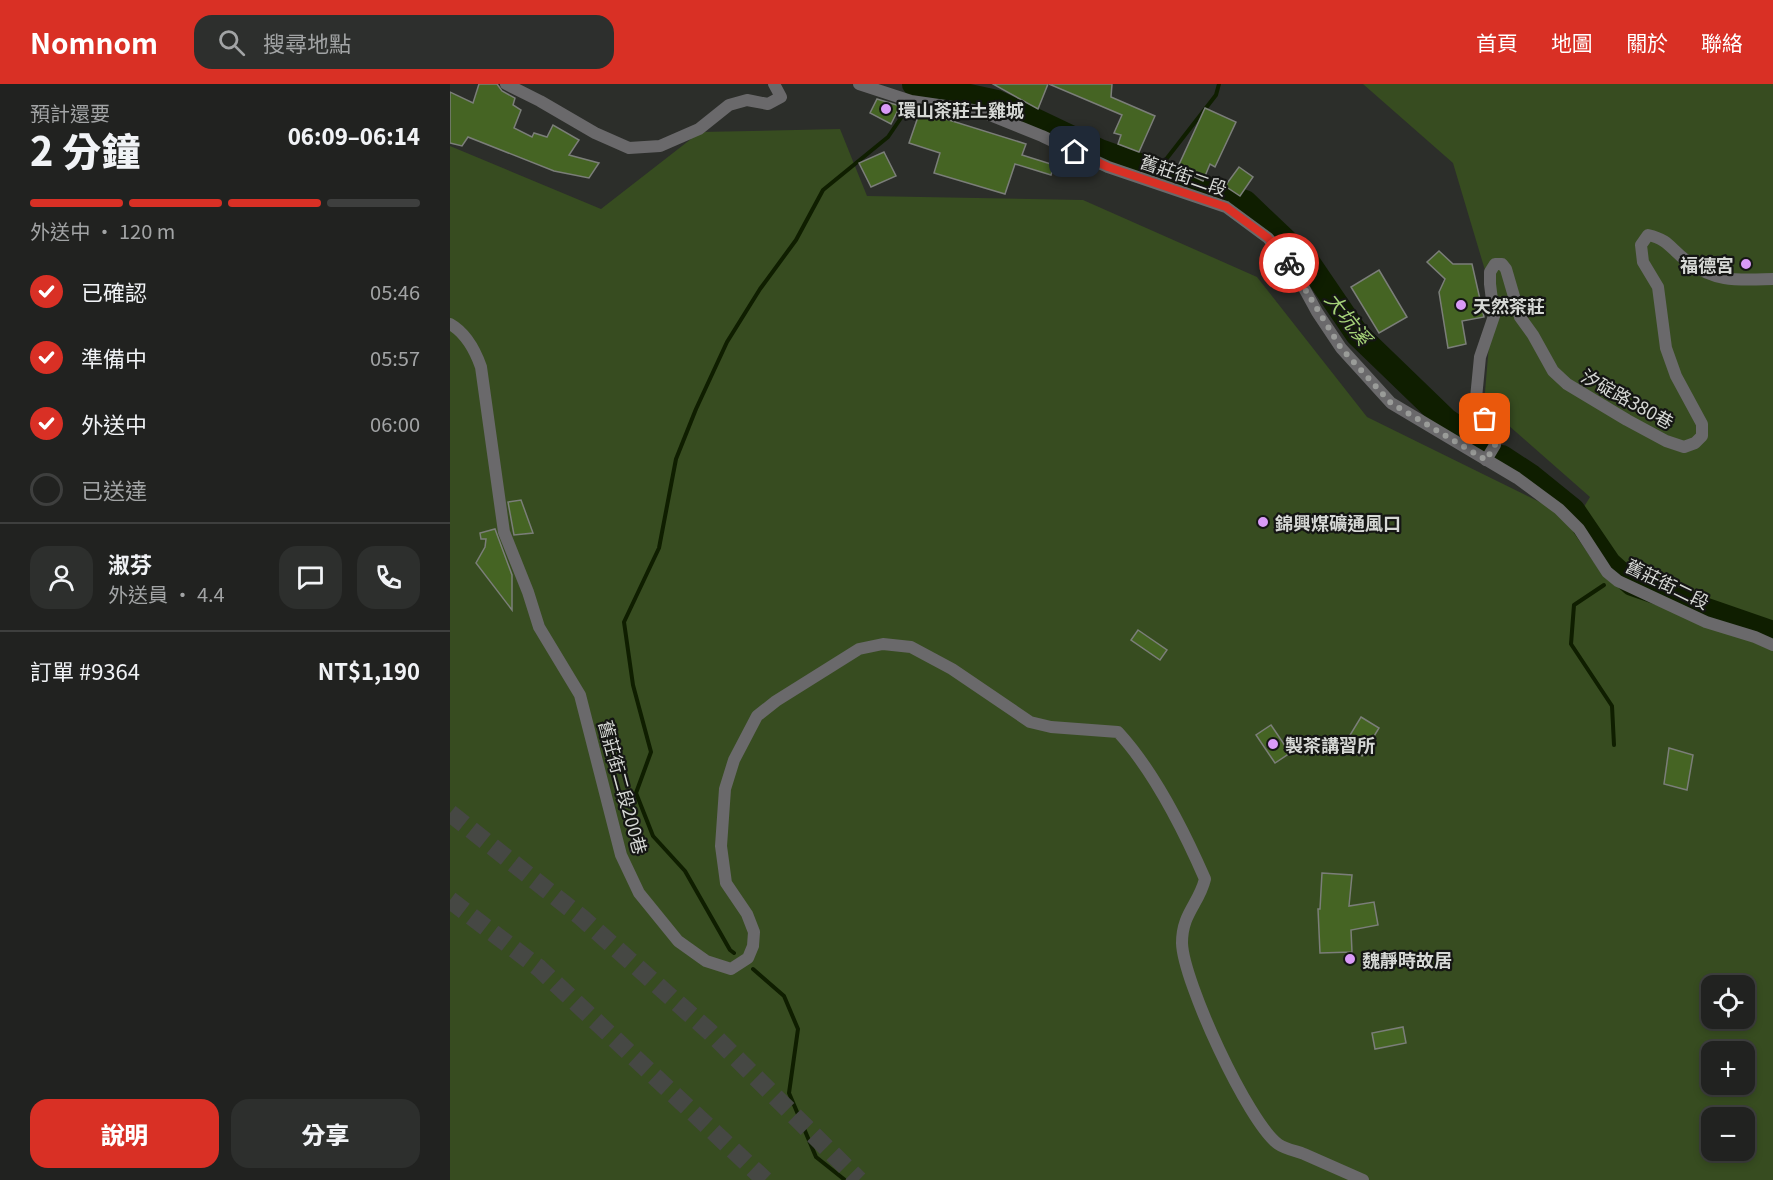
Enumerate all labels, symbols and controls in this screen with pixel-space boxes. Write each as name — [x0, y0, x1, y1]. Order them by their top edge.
search box — [194, 15, 614, 69]
text: Nomnom — [30, 22, 158, 62]
icon: search — [215, 26, 248, 59]
text: 搜尋地點 — [263, 26, 351, 58]
text: 首頁 — [1476, 27, 1518, 57]
text: 地圖 — [1551, 27, 1593, 57]
text: 關於 — [1626, 27, 1668, 57]
text: 聯絡 — [1701, 27, 1743, 57]
place label: 環山茶莊土雞城 — [898, 96, 1024, 122]
text: 預計還要 — [30, 98, 110, 127]
marker: 環山茶莊土雞城 — [879, 102, 893, 116]
text: 06:09–06:14 — [288, 119, 420, 151]
text: 2 分鐘 — [30, 121, 140, 177]
pin — [1049, 126, 1100, 177]
icon: home — [1058, 135, 1091, 168]
street label: 舊莊街二段 — [1137, 147, 1231, 201]
text: 外送中 · 120 m — [30, 216, 175, 245]
courier — [1259, 233, 1319, 293]
icon: bike — [1273, 247, 1306, 280]
place label: 福德宮 — [1680, 251, 1734, 277]
marker: 福德宮 — [1739, 257, 1753, 271]
icon: check — [30, 275, 63, 308]
text: 已確認 — [81, 275, 147, 307]
text: 05:46 — [370, 277, 420, 306]
water label: 大坑溪 — [1319, 285, 1381, 353]
place label: 天然茶莊 — [1473, 292, 1545, 318]
marker: 天然茶莊 — [1454, 298, 1468, 312]
icon: check — [30, 341, 63, 374]
text: 準備中 — [81, 341, 147, 373]
text: 05:57 — [370, 343, 420, 372]
street label: 汐碇路380巷 — [1577, 362, 1679, 434]
pin — [1459, 393, 1510, 444]
icon: bag — [1468, 402, 1501, 435]
icon: check — [30, 407, 63, 440]
text: 外送中 — [81, 407, 147, 439]
text: 06:00 — [370, 409, 420, 438]
text: 已送達 — [81, 473, 147, 505]
place label: 錦興煤礦通風口 — [1275, 509, 1401, 535]
marker: 錦興煤礦通風口 — [1256, 515, 1270, 529]
button: person — [30, 546, 93, 609]
button: chat — [279, 546, 342, 609]
button: phone — [357, 546, 420, 609]
text: 淑芬 — [108, 547, 152, 579]
street label: 舊莊街二段 — [1622, 552, 1714, 614]
text: 外送員 · 4.4 — [108, 579, 225, 608]
text: 訂單 #9364 — [30, 654, 140, 686]
text: NT$1,190 — [318, 654, 420, 686]
street label: 舊莊街二段200巷 — [594, 717, 654, 857]
place label: 製茶講習所 — [1285, 731, 1375, 757]
marker: 製茶講習所 — [1266, 737, 1280, 751]
place label: 魏靜時故居 — [1362, 946, 1452, 972]
marker: 魏靜時故居 — [1343, 952, 1357, 966]
map controls — [1701, 975, 1755, 1161]
button: locate — [1701, 975, 1755, 1029]
button: + — [1701, 1041, 1755, 1095]
button: 說明 — [30, 1099, 219, 1168]
button: 分享 — [231, 1099, 420, 1168]
button: − — [1701, 1107, 1755, 1161]

